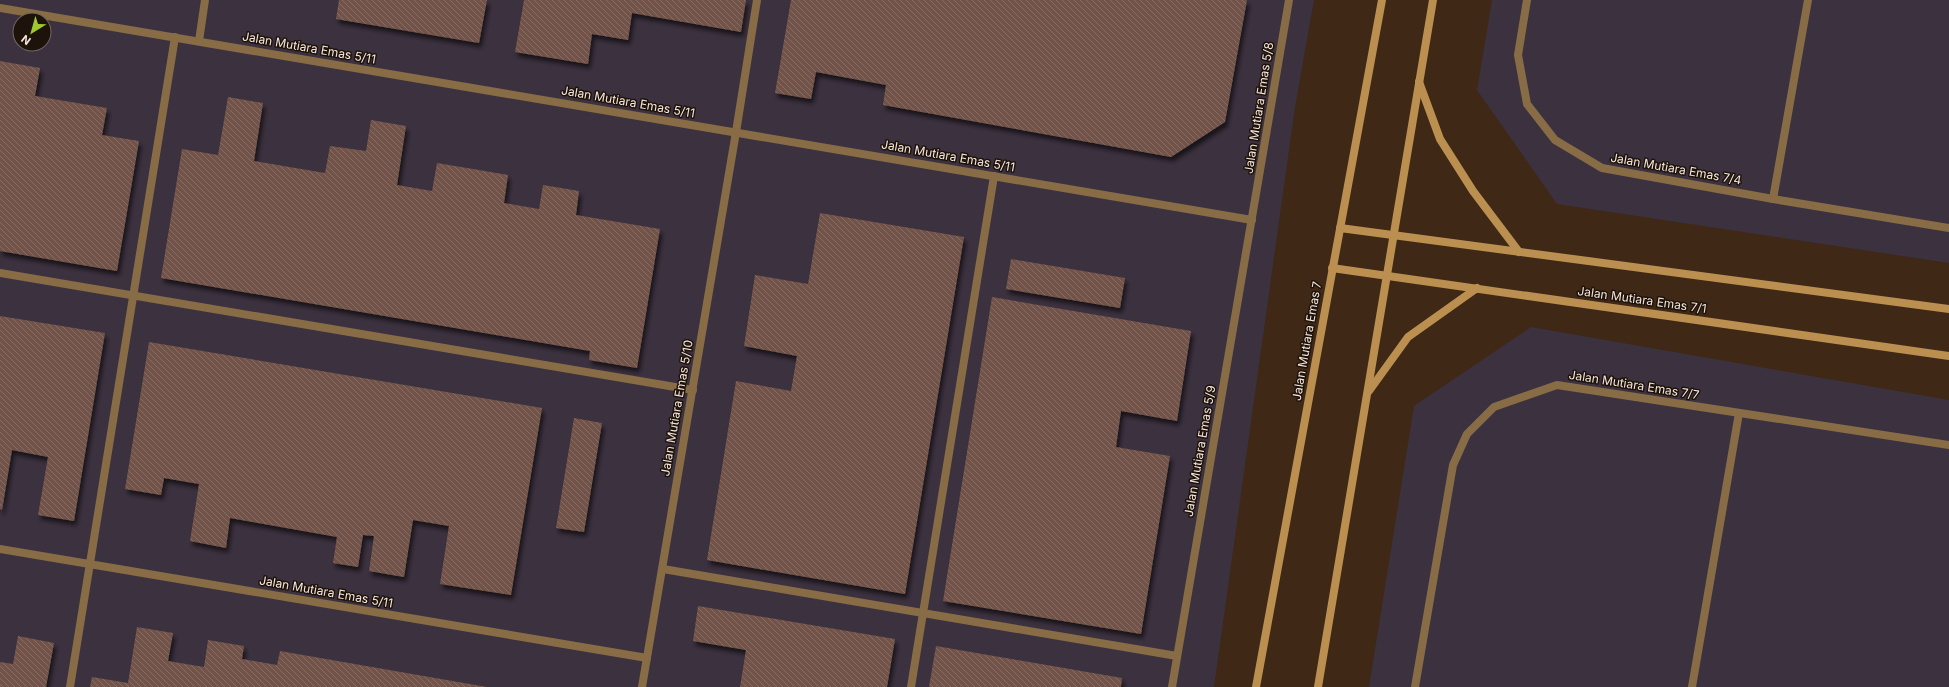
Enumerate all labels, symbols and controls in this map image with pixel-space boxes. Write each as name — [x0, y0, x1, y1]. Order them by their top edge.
north arrow — [12, 12, 52, 52]
street label: Jalan Mutiara Emas 5/11 — [241, 28, 377, 67]
text: N — [18, 32, 34, 48]
street label: Jalan Mutiara Emas 5/8 — [1241, 41, 1276, 175]
street label: Jalan Mutiara Emas 5/11 — [560, 82, 696, 121]
street label: Jalan Mutiara Emas 5/11 — [880, 136, 1016, 175]
street label: Jalan Mutiara Emas 7/4 — [1609, 150, 1743, 187]
street label: Jalan Mutiara Emas 7 — [1289, 280, 1324, 402]
street label: Jalan Mutiara Emas 7/1 — [1577, 283, 1707, 316]
street label: Jalan Mutiara Emas 5/10 — [657, 339, 696, 477]
street label: Jalan Mutiara Emas 7/7 — [1568, 367, 1701, 402]
street label: Jalan Mutiara Emas 5/9 — [1181, 384, 1218, 518]
street label: Jalan Mutiara Emas 5/11 — [258, 572, 394, 611]

